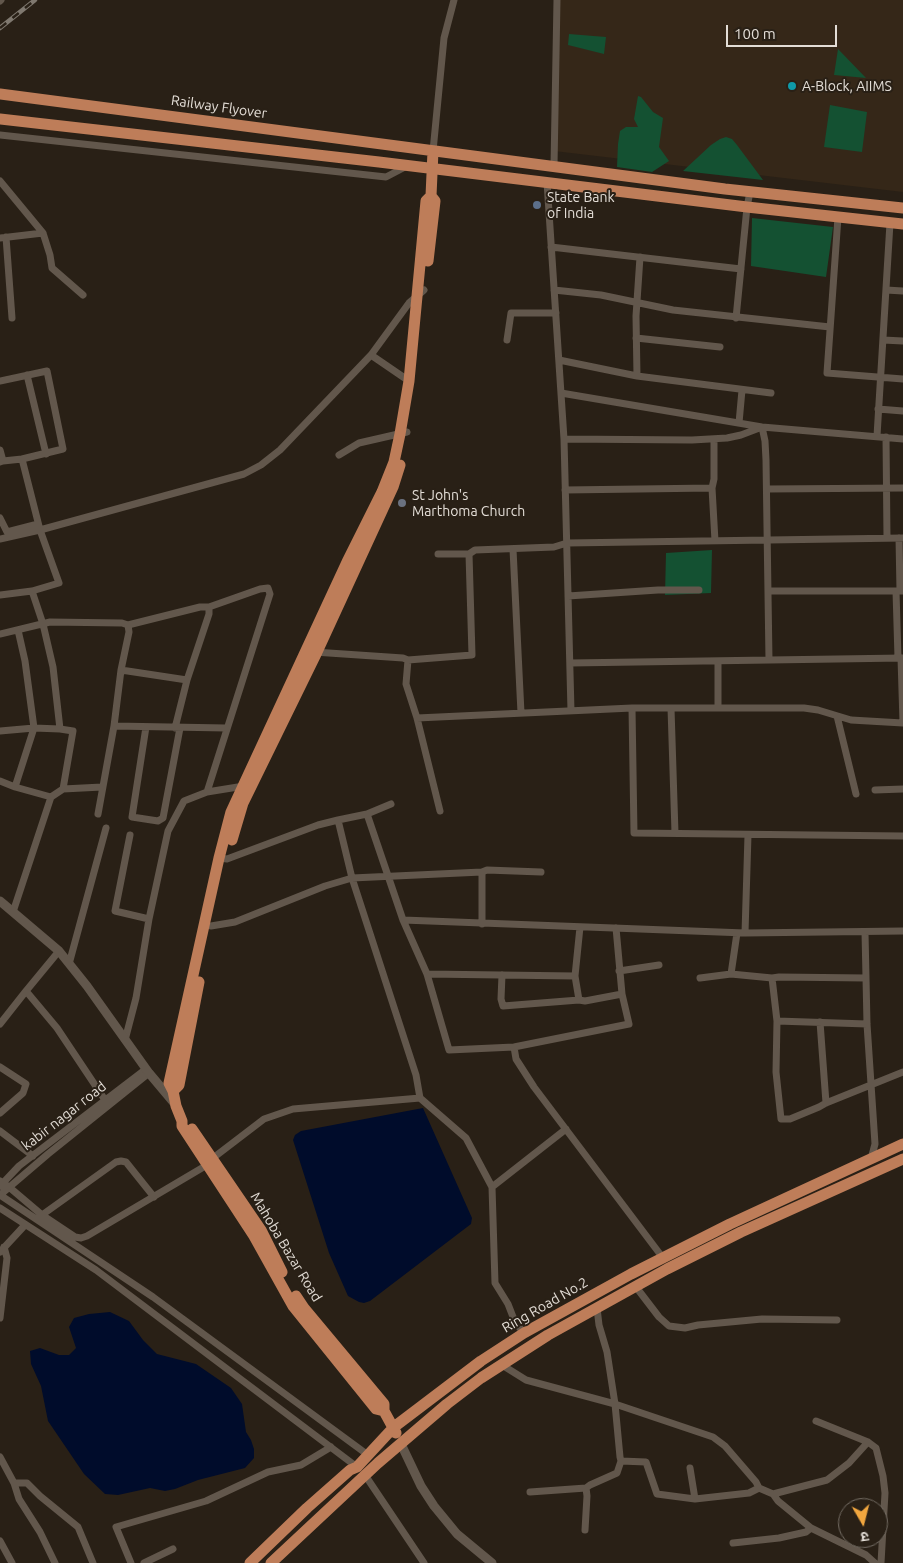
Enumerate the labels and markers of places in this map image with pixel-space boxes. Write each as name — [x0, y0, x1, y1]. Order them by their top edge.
place label: A-Block, AIIMS — [802, 78, 892, 94]
marker: A-Block, AIIMS — [786, 80, 798, 92]
place label: State Bank of India — [547, 189, 615, 222]
marker: State Bank of India — [531, 199, 543, 211]
place label: St John's Marthoma Church — [412, 487, 525, 520]
marker: St John's Marthoma Church — [396, 497, 408, 509]

